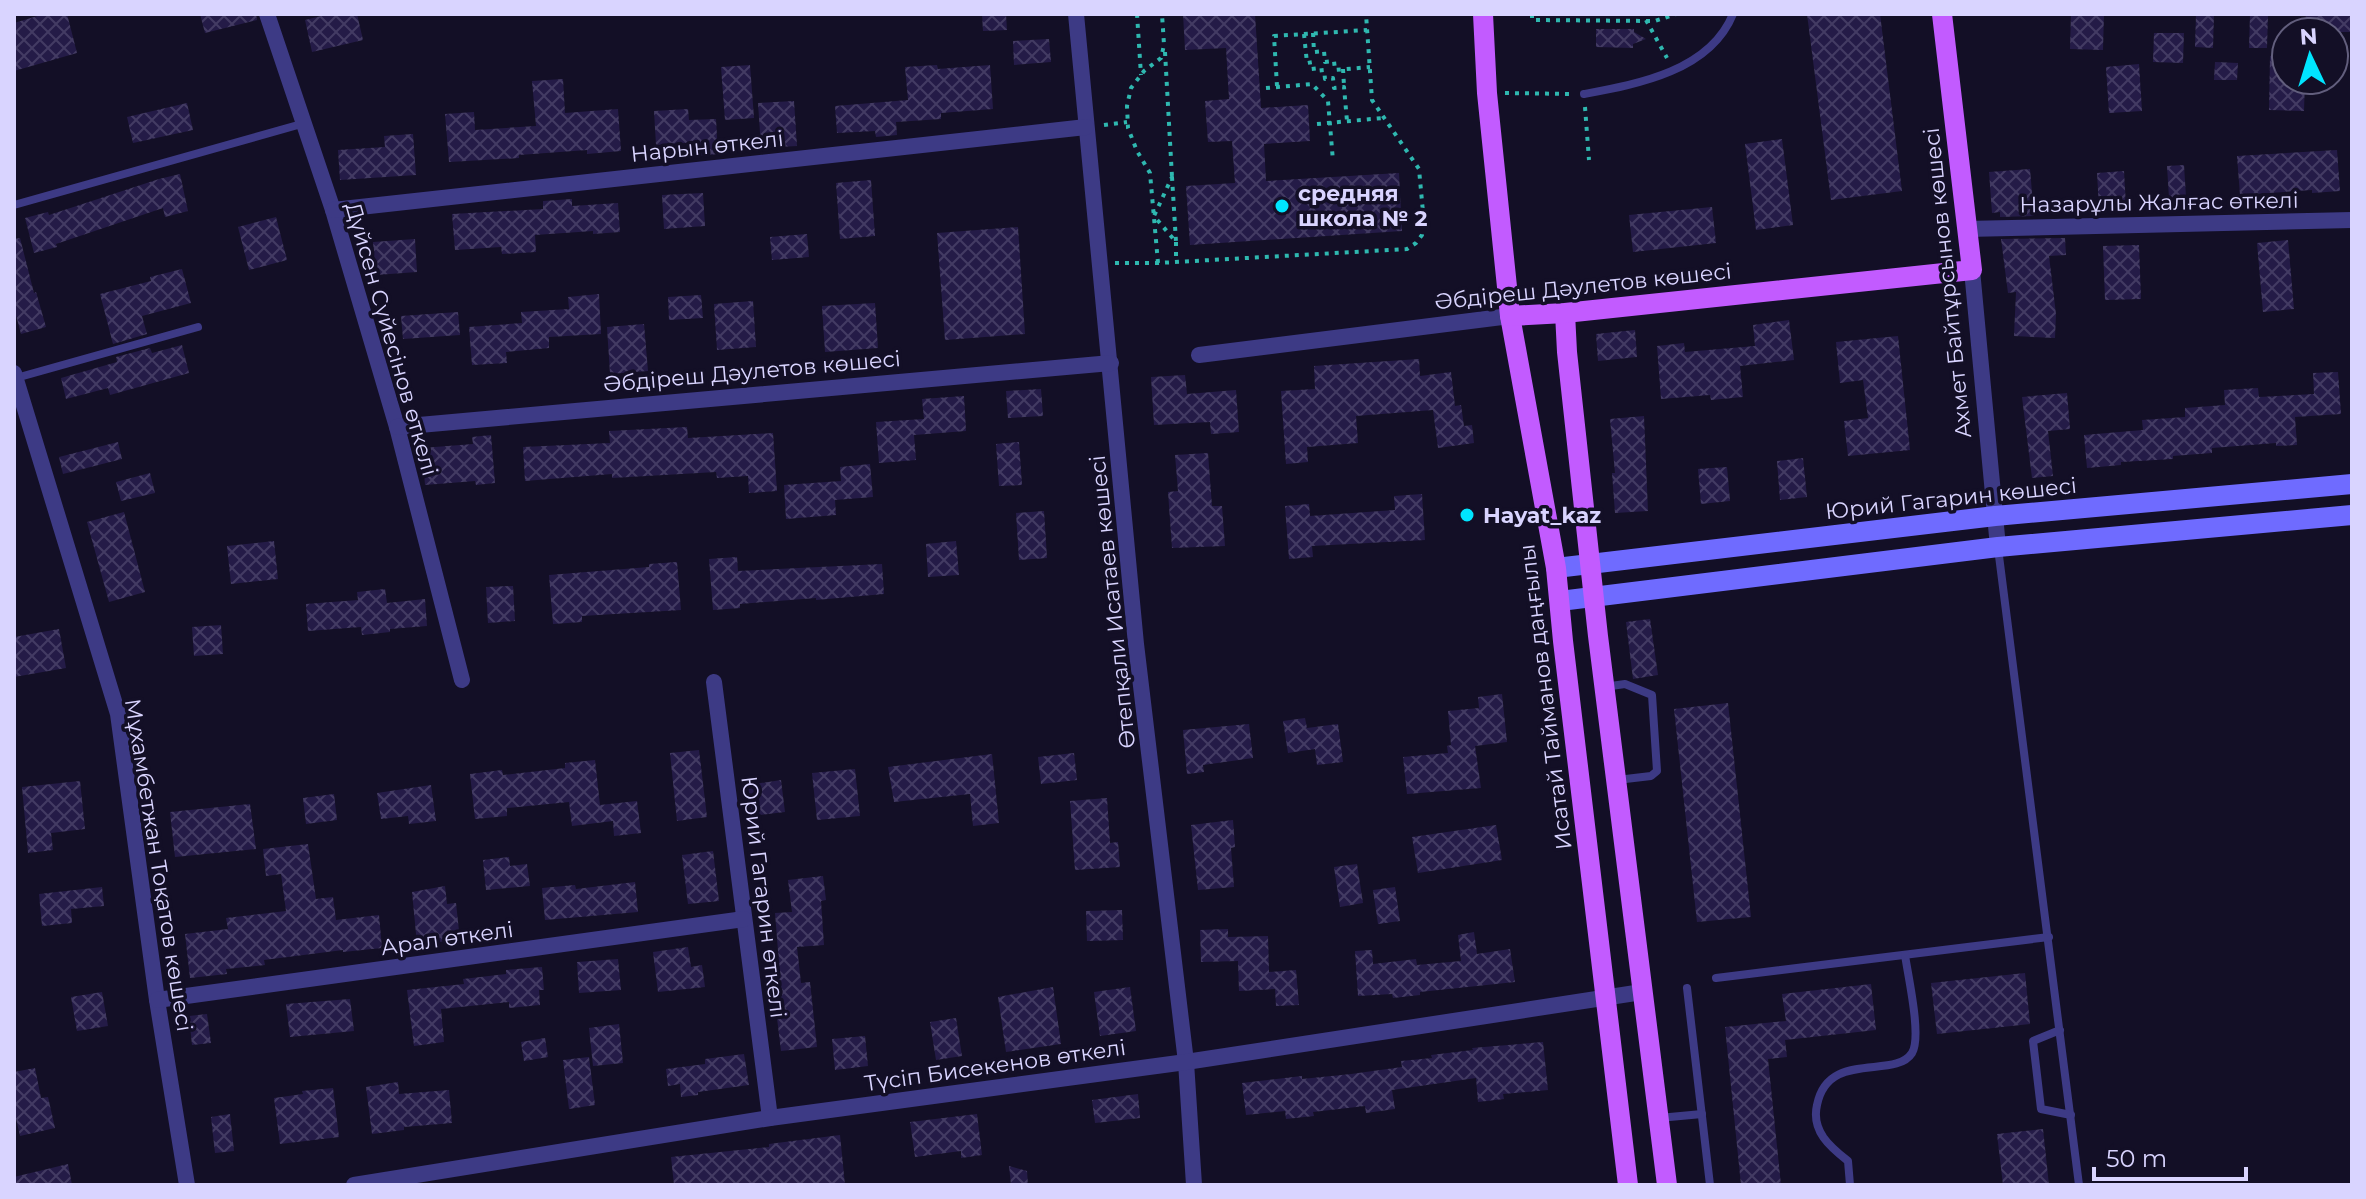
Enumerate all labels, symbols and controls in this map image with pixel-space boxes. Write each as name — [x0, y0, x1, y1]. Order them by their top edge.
north arrow — [2270, 16, 2350, 96]
text: N — [2299, 22, 2318, 51]
street label: Нарын өткелі — [629, 125, 785, 168]
street label: Ахмет Байтұрсынов көшесі — [1918, 126, 1977, 440]
place label: cредняя школа № 2 — [1298, 180, 1428, 232]
street label: Назарұлы Жалғас өткелі — [2019, 187, 2299, 218]
marker: cредняя школа № 2 — [1273, 197, 1291, 215]
street label: Дүйсен Сүйесінов өткелі — [339, 199, 444, 479]
street label: Әбдіреш Дәулетов көшесі — [1433, 257, 1733, 316]
street label: Әбдіреш Дәулетов көшесі — [602, 345, 902, 398]
street label: Өтепқали Исатаев көшесі — [1084, 454, 1141, 750]
street label: Юрий Гагарин көшесі — [1824, 472, 2078, 525]
place label: Hayat_kaz — [1483, 502, 1601, 529]
marker: Hayat_kaz — [1458, 506, 1476, 524]
street label: Исатай Тайманов даңғылы — [1513, 543, 1578, 851]
street label: Мұхамбетжан Тоқатов көшесі — [119, 697, 198, 1033]
street label: Юрий Гагарин өткелі — [735, 774, 792, 1020]
street label: Арал өткелі — [379, 916, 515, 961]
street label: Түсіп Бисекенов өткелі — [863, 1034, 1127, 1097]
scale bar — [2094, 1131, 2246, 1181]
text: 50 m — [2106, 1144, 2167, 1173]

